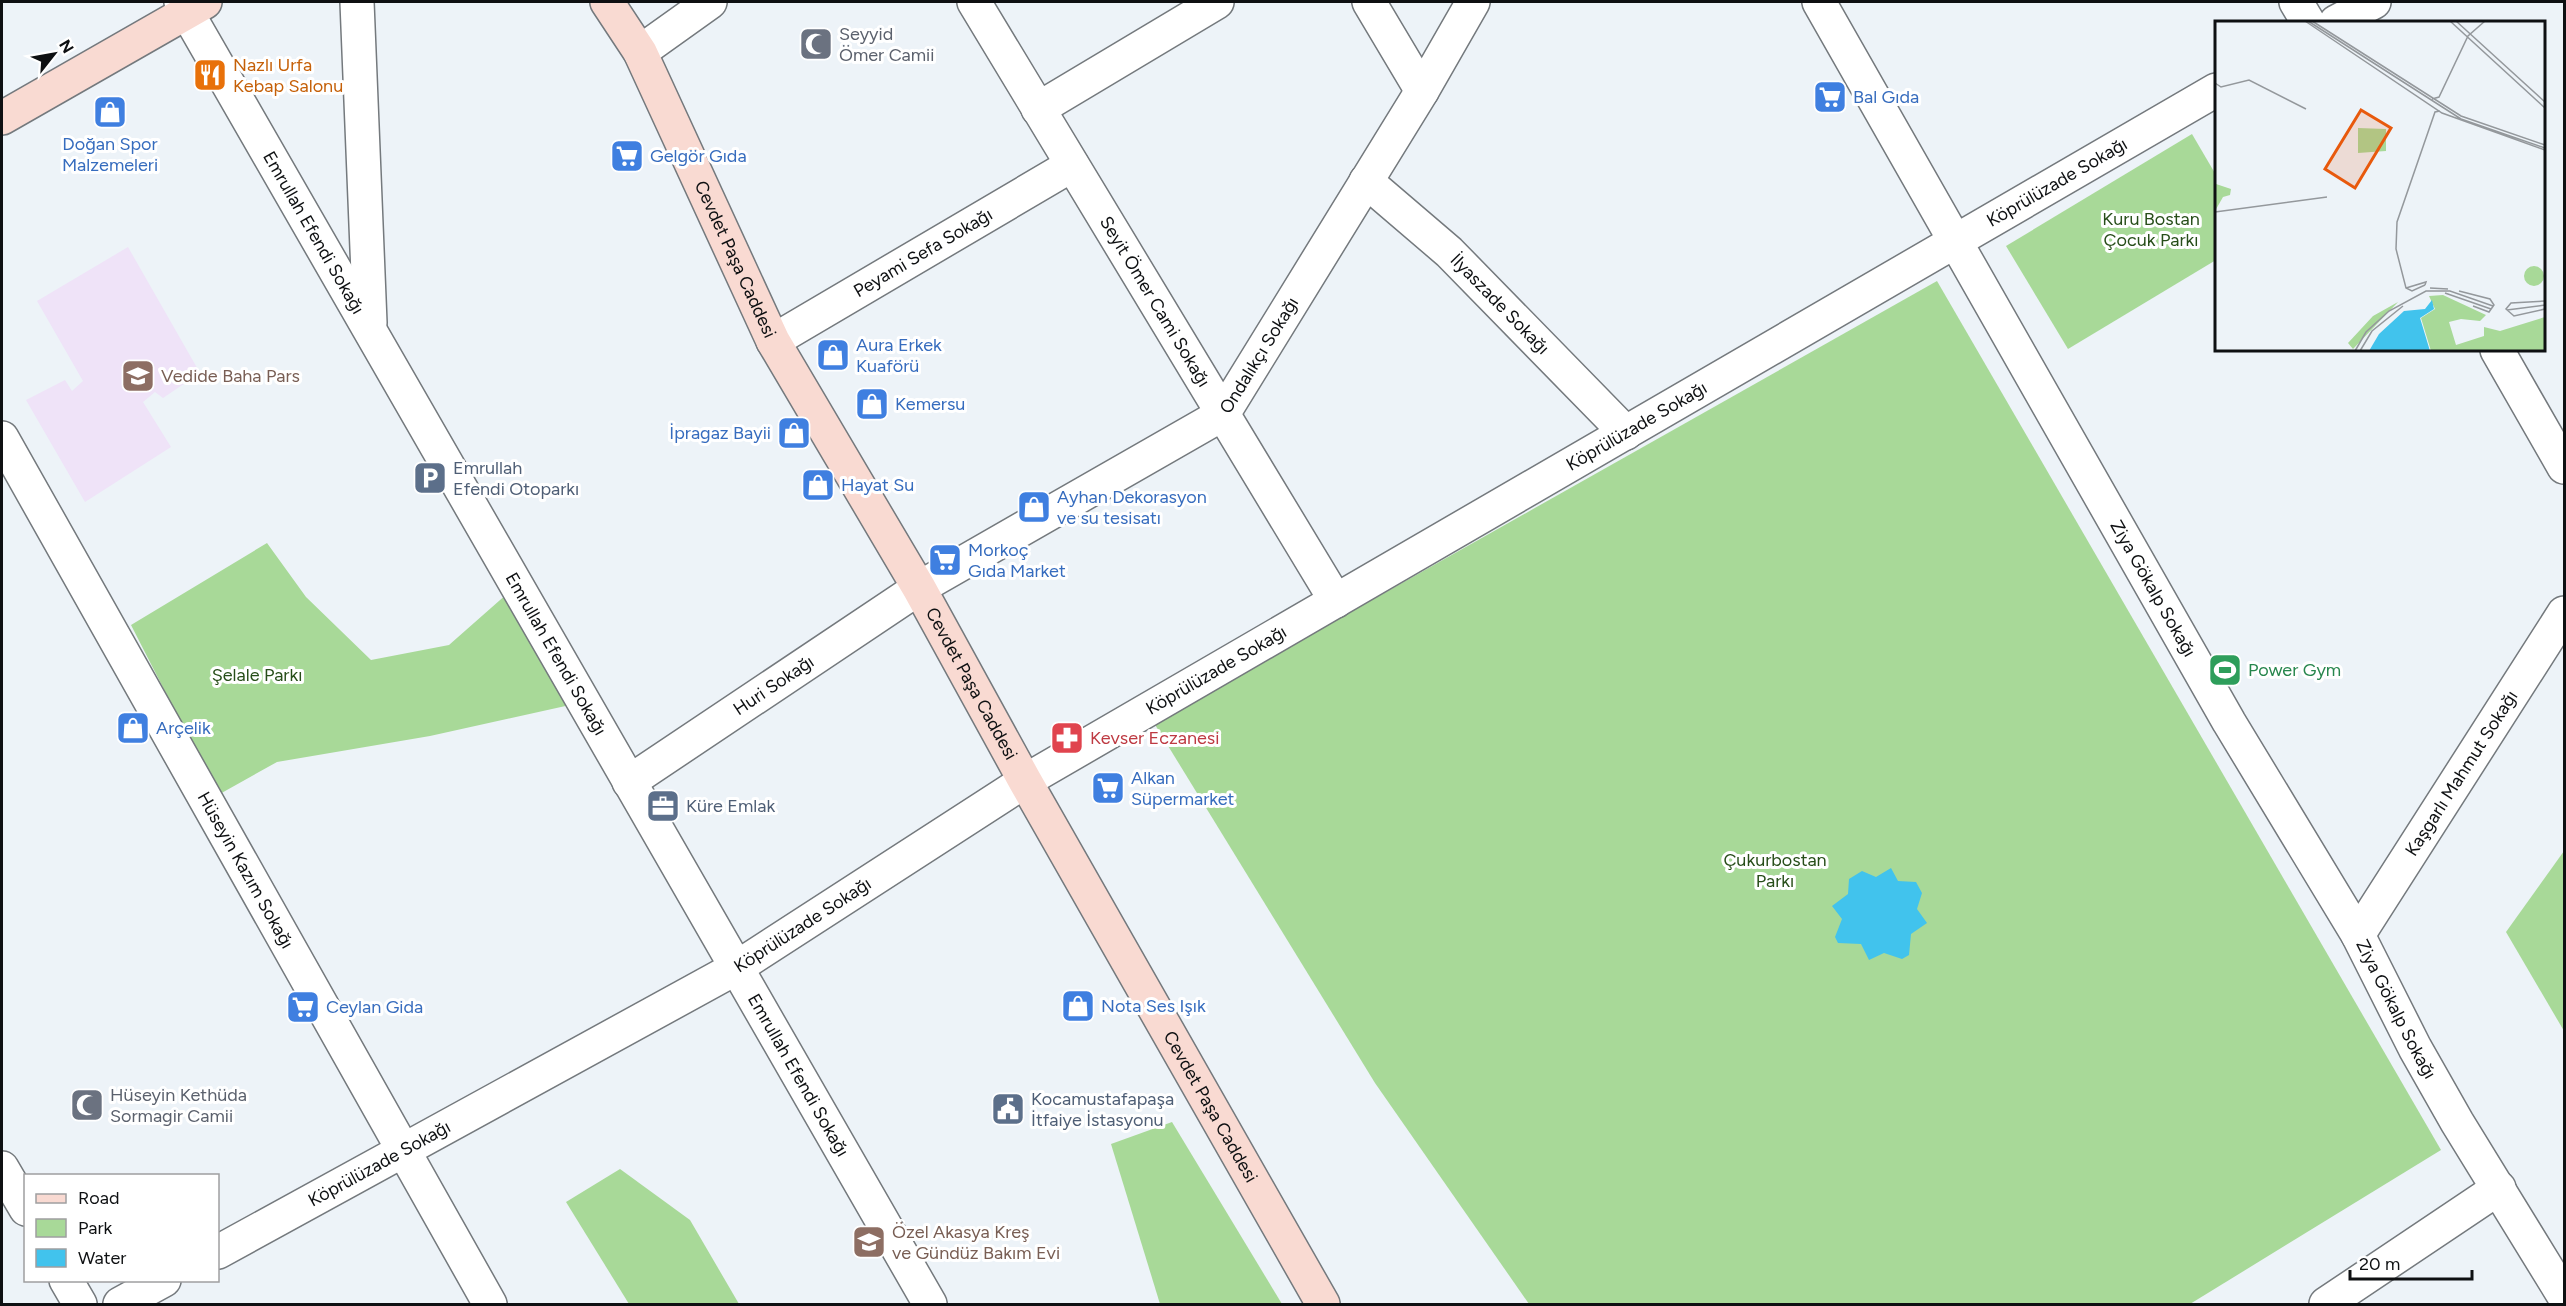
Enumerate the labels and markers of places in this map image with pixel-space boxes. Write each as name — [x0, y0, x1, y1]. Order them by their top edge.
place label: Seyyid Ömer Camii — [839, 23, 934, 66]
mosque icon: Seyyid Ömer Camii — [798, 26, 834, 62]
place label: Nazlı Urfa Kebap Salonu — [233, 54, 343, 97]
restaurant icon: Nazlı Urfa Kebap Salonu — [192, 57, 228, 93]
supermarket icon: Bal Gıda — [1812, 79, 1848, 115]
place label: Bal Gıda — [1853, 86, 1919, 108]
shop icon: Doğan Spor Malzemeleri — [92, 94, 128, 130]
place label: Doğan Spor Malzemeleri — [62, 133, 158, 176]
supermarket icon: Gelgör Gıda — [609, 138, 645, 174]
place label: Gelgör Gıda — [650, 145, 747, 167]
place label: Aura Erkek Kuaförü — [856, 334, 942, 377]
shop icon: Aura Erkek Kuaförü — [815, 337, 851, 373]
school or university icon: Vedide Baha Pars — [120, 358, 156, 394]
place label: Vedide Baha Pars — [161, 365, 300, 387]
shop icon: Kemersu — [854, 386, 890, 422]
place label: Kemersu — [895, 393, 965, 415]
shop icon: İpragaz Bayii — [776, 415, 812, 451]
place label: İpragaz Bayii — [669, 422, 771, 444]
place label: Emrullah Efendi Otoparkı — [453, 457, 579, 500]
parking icon: Emrullah Efendi Otoparkı — [412, 460, 448, 496]
shop icon: Hayat Su — [800, 467, 836, 503]
place label: Hayat Su — [841, 474, 914, 496]
place label: Ayhan Dekorasyon ve su tesisatı — [1057, 486, 1207, 529]
shop icon: Ayhan Dekorasyon ve su tesisatı — [1016, 489, 1052, 525]
place label: Morkoç Gıda Market — [968, 539, 1066, 582]
supermarket icon: Morkoç Gıda Market — [927, 542, 963, 578]
sports icon: Power Gym — [2207, 652, 2243, 688]
place label: Power Gym — [2248, 659, 2341, 681]
shop icon: Arçelik — [115, 710, 151, 746]
place label: Arçelik — [156, 717, 211, 739]
pharmacy icon: Kevser Eczanesi — [1049, 720, 1085, 756]
place label: Kevser Eczanesi — [1090, 727, 1219, 749]
place label: Alkan Süpermarket — [1131, 767, 1235, 810]
supermarket icon: Alkan Süpermarket — [1090, 770, 1126, 806]
office icon: Küre Emlak — [645, 788, 681, 824]
place label: Küre Emlak — [686, 795, 775, 817]
shop icon: Nota Ses Işık — [1060, 988, 1096, 1024]
supermarket icon: Ceylan Gida — [285, 989, 321, 1025]
place label: Nota Ses Işık — [1101, 995, 1206, 1017]
place label: Ceylan Gida — [326, 996, 423, 1018]
place label: Hüseyin Kethüda Sormagir Camii — [110, 1084, 247, 1127]
mosque icon: Hüseyin Kethüda Sormagir Camii — [69, 1087, 105, 1123]
place label: Kocamustafapaşa İtfaiye İstasyonu — [1031, 1088, 1174, 1131]
public building icon: Kocamustafapaşa İtfaiye İstasyonu — [990, 1091, 1026, 1127]
place label: Özel Akasya Kreş ve Gündüz Bakım Evi — [892, 1221, 1060, 1264]
school or university icon: Özel Akasya Kreş ve Gündüz Bakım Evi — [851, 1224, 887, 1260]

